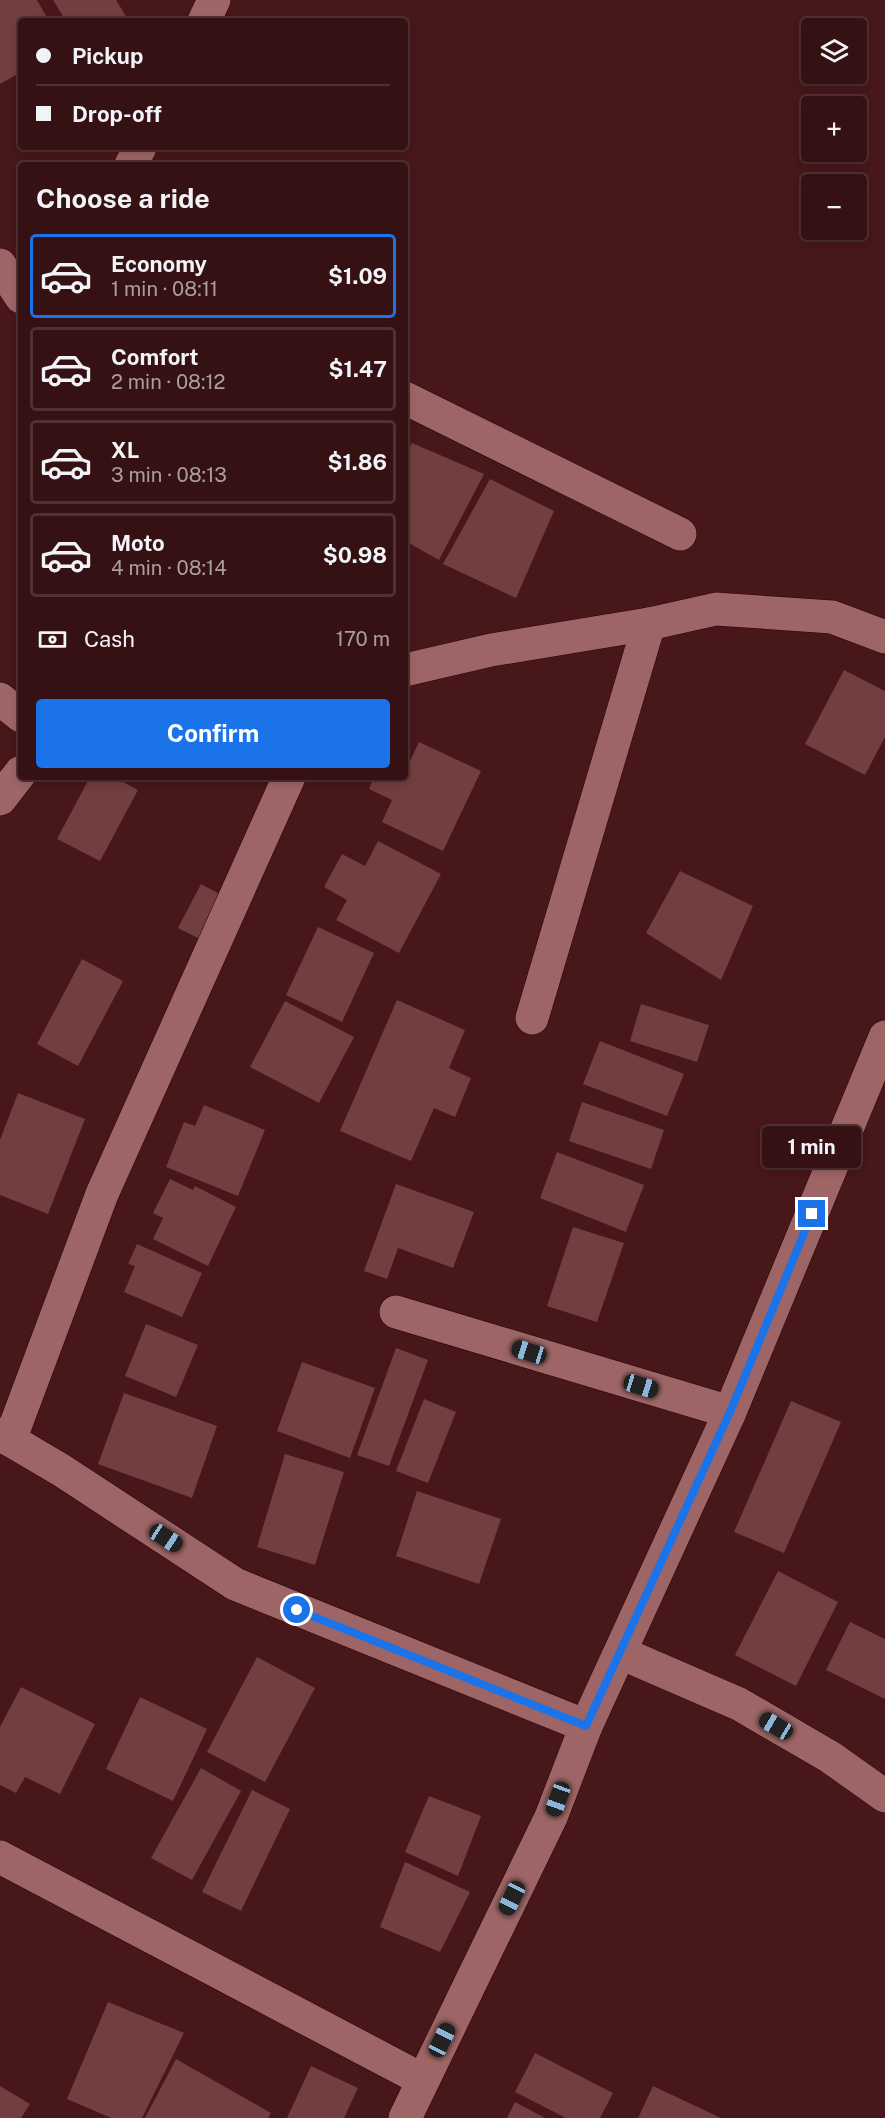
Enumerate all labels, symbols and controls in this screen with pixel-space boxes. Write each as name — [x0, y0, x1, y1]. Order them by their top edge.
map controls — [801, 18, 867, 240]
button: layers — [801, 18, 867, 84]
text: Pickup — [72, 43, 143, 69]
button: + — [801, 96, 867, 162]
text: Drop-off — [72, 101, 162, 127]
button: − — [801, 174, 867, 240]
text: Choose a ride — [36, 182, 210, 214]
icon: car — [39, 249, 93, 303]
text: Economy — [111, 251, 207, 277]
text: $1.09 — [328, 263, 387, 289]
text: 1 min · 08:11 — [111, 277, 218, 301]
icon: car — [39, 342, 93, 396]
text: Comfort — [111, 344, 198, 370]
text: $1.47 — [329, 356, 387, 382]
text: 2 min · 08:12 — [111, 370, 226, 394]
icon: car — [39, 435, 93, 489]
text: XL — [111, 437, 139, 463]
text: $1.86 — [327, 449, 387, 475]
text: 3 min · 08:13 — [111, 463, 227, 487]
icon: car — [39, 528, 93, 582]
text: Moto — [111, 530, 165, 556]
text: $0.98 — [323, 542, 387, 568]
text: 4 min · 08:14 — [111, 556, 227, 580]
icon: cash — [36, 623, 69, 656]
text: Cash — [84, 626, 135, 652]
text: 170 m — [336, 627, 390, 651]
button: Confirm — [36, 699, 390, 768]
callout: 1 min — [762, 1127, 862, 1169]
text: 1 min — [787, 1135, 836, 1159]
route end — [798, 1200, 825, 1227]
car — [509, 1338, 549, 1366]
car — [621, 1372, 661, 1400]
car — [146, 1521, 186, 1555]
route start — [283, 1596, 310, 1623]
car — [756, 1709, 796, 1743]
car — [543, 1779, 573, 1819]
car — [496, 1878, 528, 1918]
car — [426, 2020, 458, 2060]

